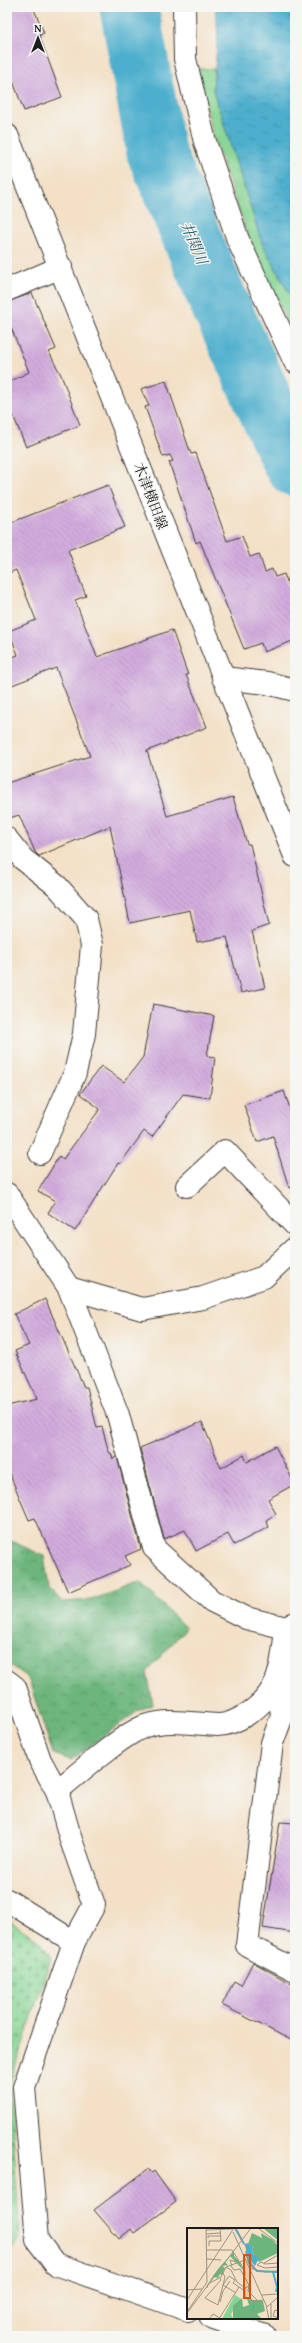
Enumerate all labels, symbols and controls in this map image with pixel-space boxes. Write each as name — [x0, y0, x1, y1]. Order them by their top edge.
north arrow — [18, 18, 58, 58]
text: N — [34, 20, 42, 36]
water label: 井関川 — [176, 218, 214, 269]
street label: 木津横田線 — [129, 460, 173, 532]
inset map — [187, 2228, 278, 2319]

